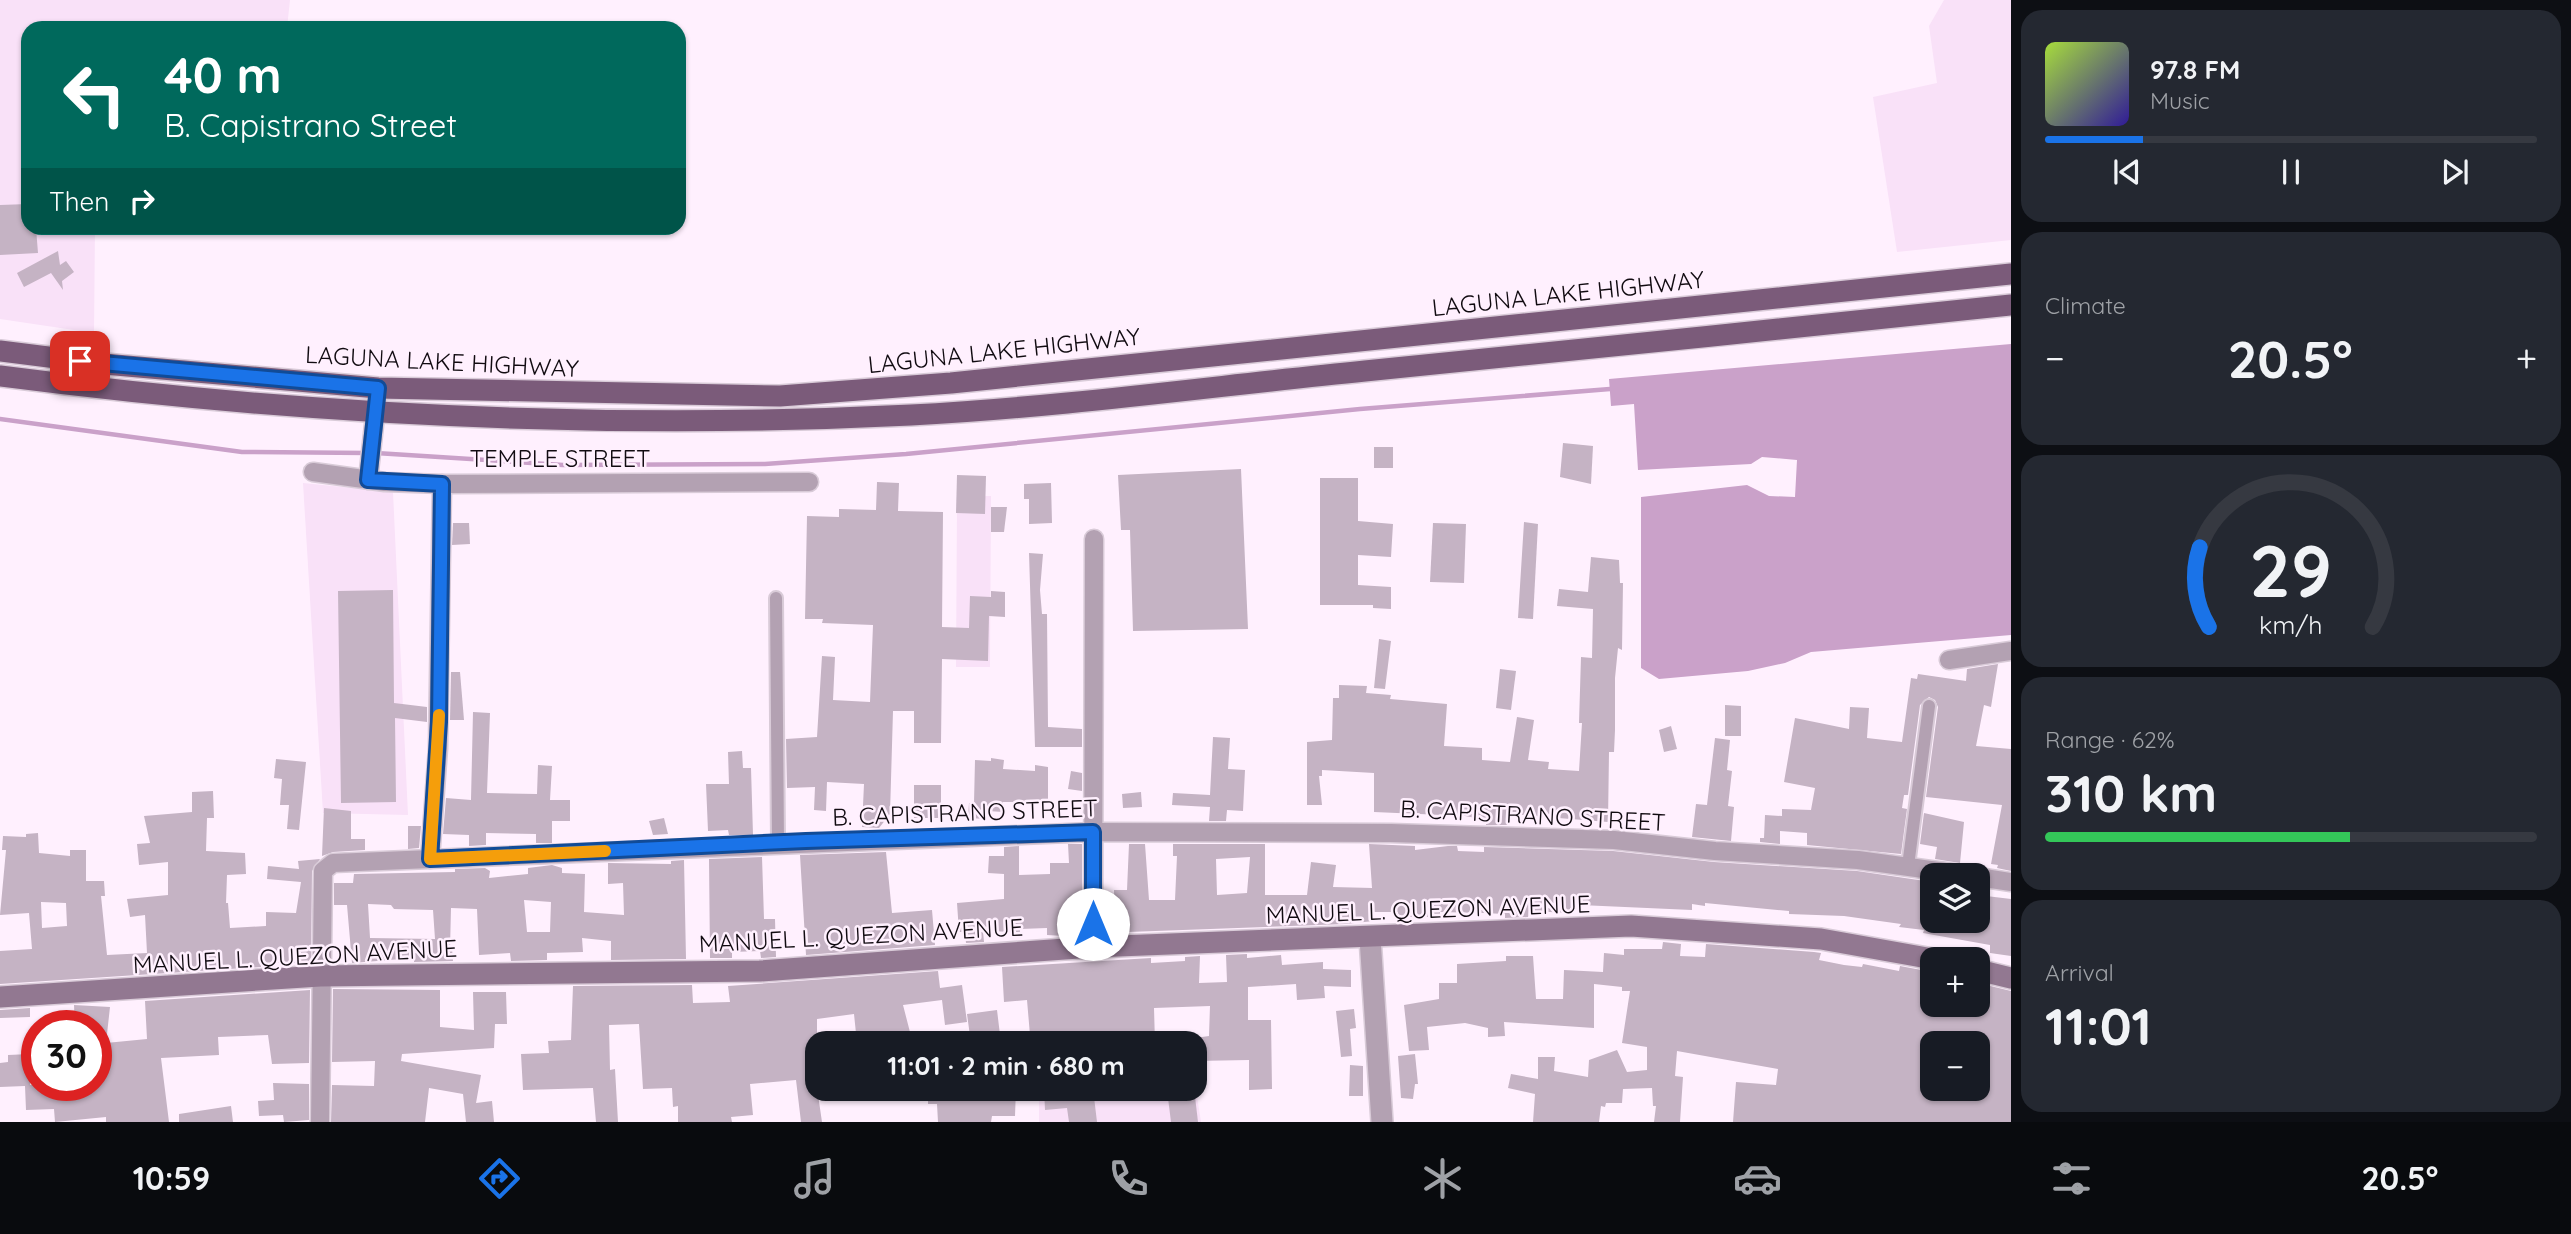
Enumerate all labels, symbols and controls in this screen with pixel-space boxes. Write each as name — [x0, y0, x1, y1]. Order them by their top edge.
text: 40 m — [164, 44, 282, 105]
icon: left — [49, 49, 140, 140]
text: 97.8 FM — [2150, 53, 2240, 86]
text: Music — [2150, 86, 2210, 115]
text: B. Capistrano Street — [164, 105, 457, 145]
icon: previous — [2108, 153, 2146, 191]
icon: pause — [2272, 153, 2310, 191]
icon: next — [2436, 153, 2474, 191]
icon: right — [123, 182, 161, 220]
text: Then — [49, 185, 109, 218]
street label: LAGUNA LAKE HIGHWAY — [1430, 264, 1706, 322]
text: Climate — [2045, 291, 2126, 320]
street label: LAGUNA LAKE HIGHWAY — [866, 321, 1142, 379]
text: 20.5° — [2228, 326, 2353, 391]
pin — [50, 331, 110, 391]
text: − — [2045, 334, 2065, 382]
text: + — [2516, 334, 2537, 382]
street label: LAGUNA LAKE HIGHWAY — [304, 339, 580, 383]
icon: arrive — [61, 342, 99, 380]
street label: TEMPLE STREET — [469, 443, 651, 473]
text: 29 — [2250, 524, 2332, 615]
text: km/h — [2259, 609, 2323, 640]
text: Range · 62% — [2045, 725, 2175, 754]
text: 310 km — [2045, 760, 2217, 825]
street label: B. CAPISTRANO STREET — [832, 792, 1098, 832]
street label: B. CAPISTRANO STREET — [1399, 793, 1667, 837]
map controls — [1920, 863, 1990, 1101]
button: layers — [1920, 863, 1990, 933]
position arrow — [1056, 887, 1130, 961]
street label: MANUEL L. QUEZON AVENUE — [1265, 888, 1591, 930]
street label: MANUEL L. QUEZON AVENUE — [698, 912, 1024, 958]
street label: MANUEL L. QUEZON AVENUE — [132, 933, 458, 979]
button: + — [1920, 947, 1990, 1017]
text: Arrival — [2045, 958, 2114, 987]
text: 11:01 — [2045, 993, 2152, 1058]
speed limit sign: 30 — [21, 1010, 112, 1101]
button: − — [1920, 1031, 1990, 1101]
text: 11:01 · 2 min · 680 m — [887, 1049, 1125, 1082]
icon: directions — [475, 1154, 524, 1203]
icon: music — [790, 1154, 839, 1203]
icon: phone — [1104, 1154, 1153, 1203]
icon: climate — [1418, 1154, 1467, 1203]
icon: car — [1733, 1154, 1782, 1203]
icon: filters — [2047, 1154, 2096, 1203]
text: 10:59 — [133, 1158, 210, 1198]
text: 20.5° — [2361, 1158, 2438, 1198]

